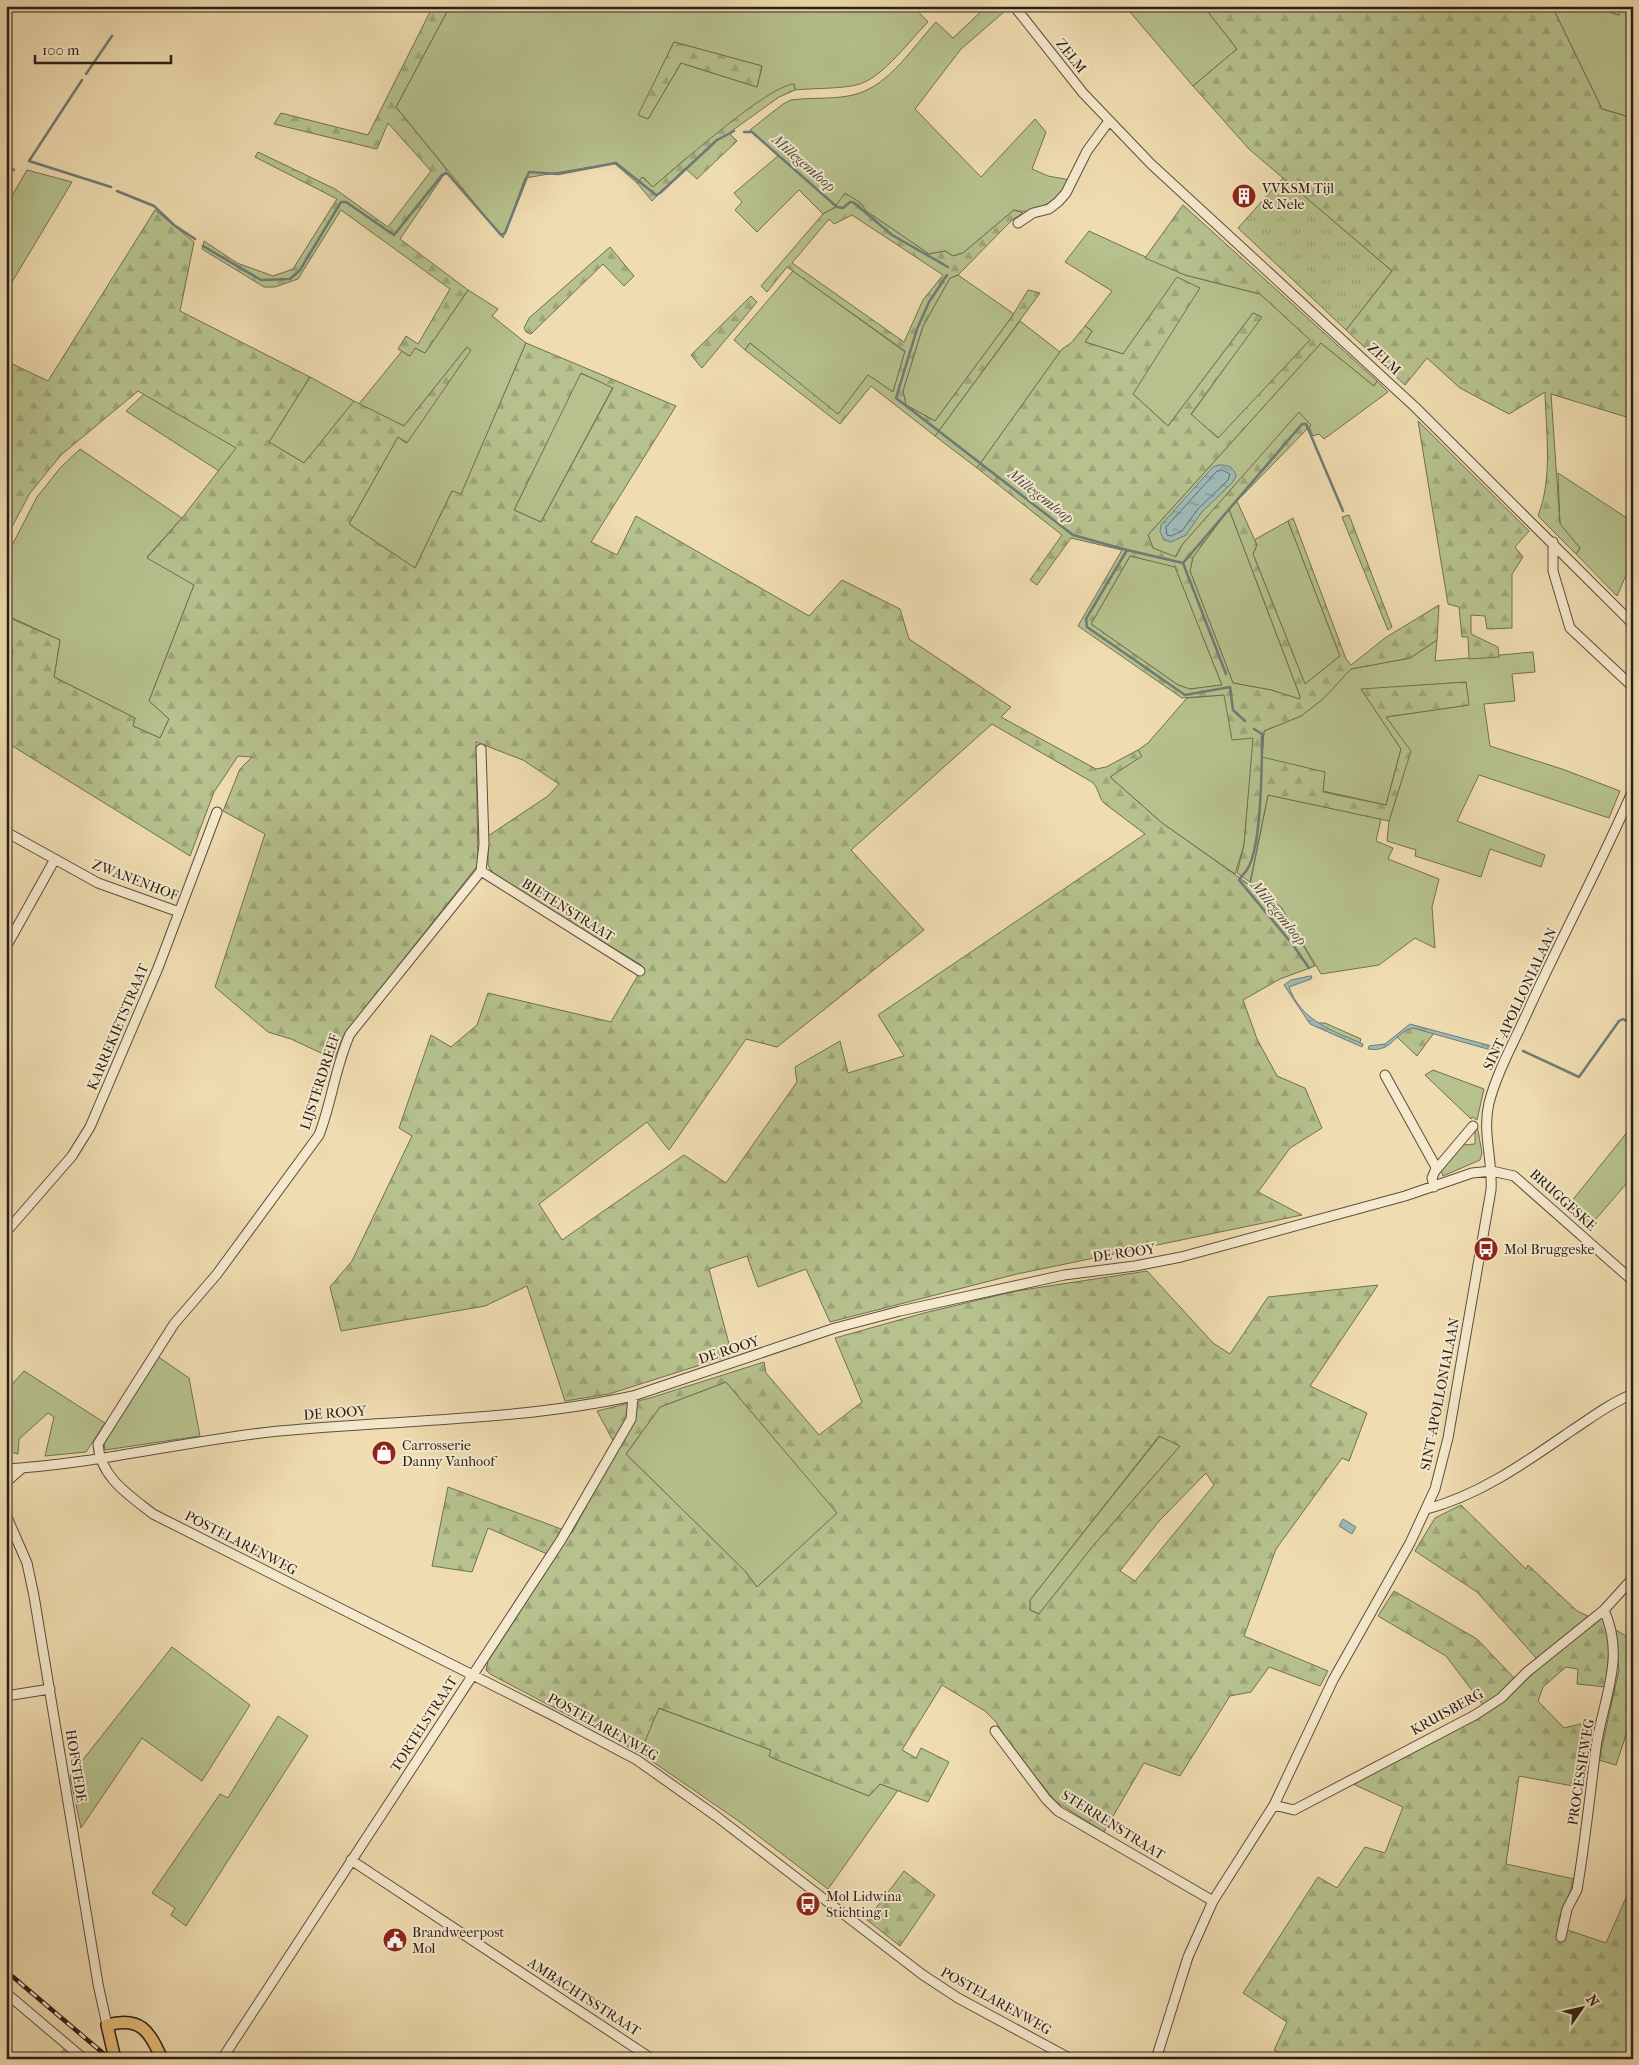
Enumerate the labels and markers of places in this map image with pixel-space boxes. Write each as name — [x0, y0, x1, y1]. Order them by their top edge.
place label: VVKSM Tijl & Nele — [1261, 180, 1334, 213]
building icon: VVKSM Tijl & Nele — [1231, 183, 1257, 209]
bus stop icon: Mol Bruggeske — [1473, 1236, 1499, 1262]
place label: Mol Bruggeske — [1504, 1241, 1595, 1258]
place label: Carrosserie Danny Vanhoof — [402, 1437, 498, 1470]
shop icon: Carrosserie Danny Vanhoof — [371, 1440, 397, 1466]
place label: Mol Lidwina Stichting 1 — [826, 1888, 902, 1921]
bus stop icon: Mol Lidwina Stichting 1 — [795, 1891, 821, 1917]
place label: Brandweerpost Mol — [412, 1924, 504, 1957]
public building icon: Brandweerpost Mol — [382, 1927, 408, 1953]

